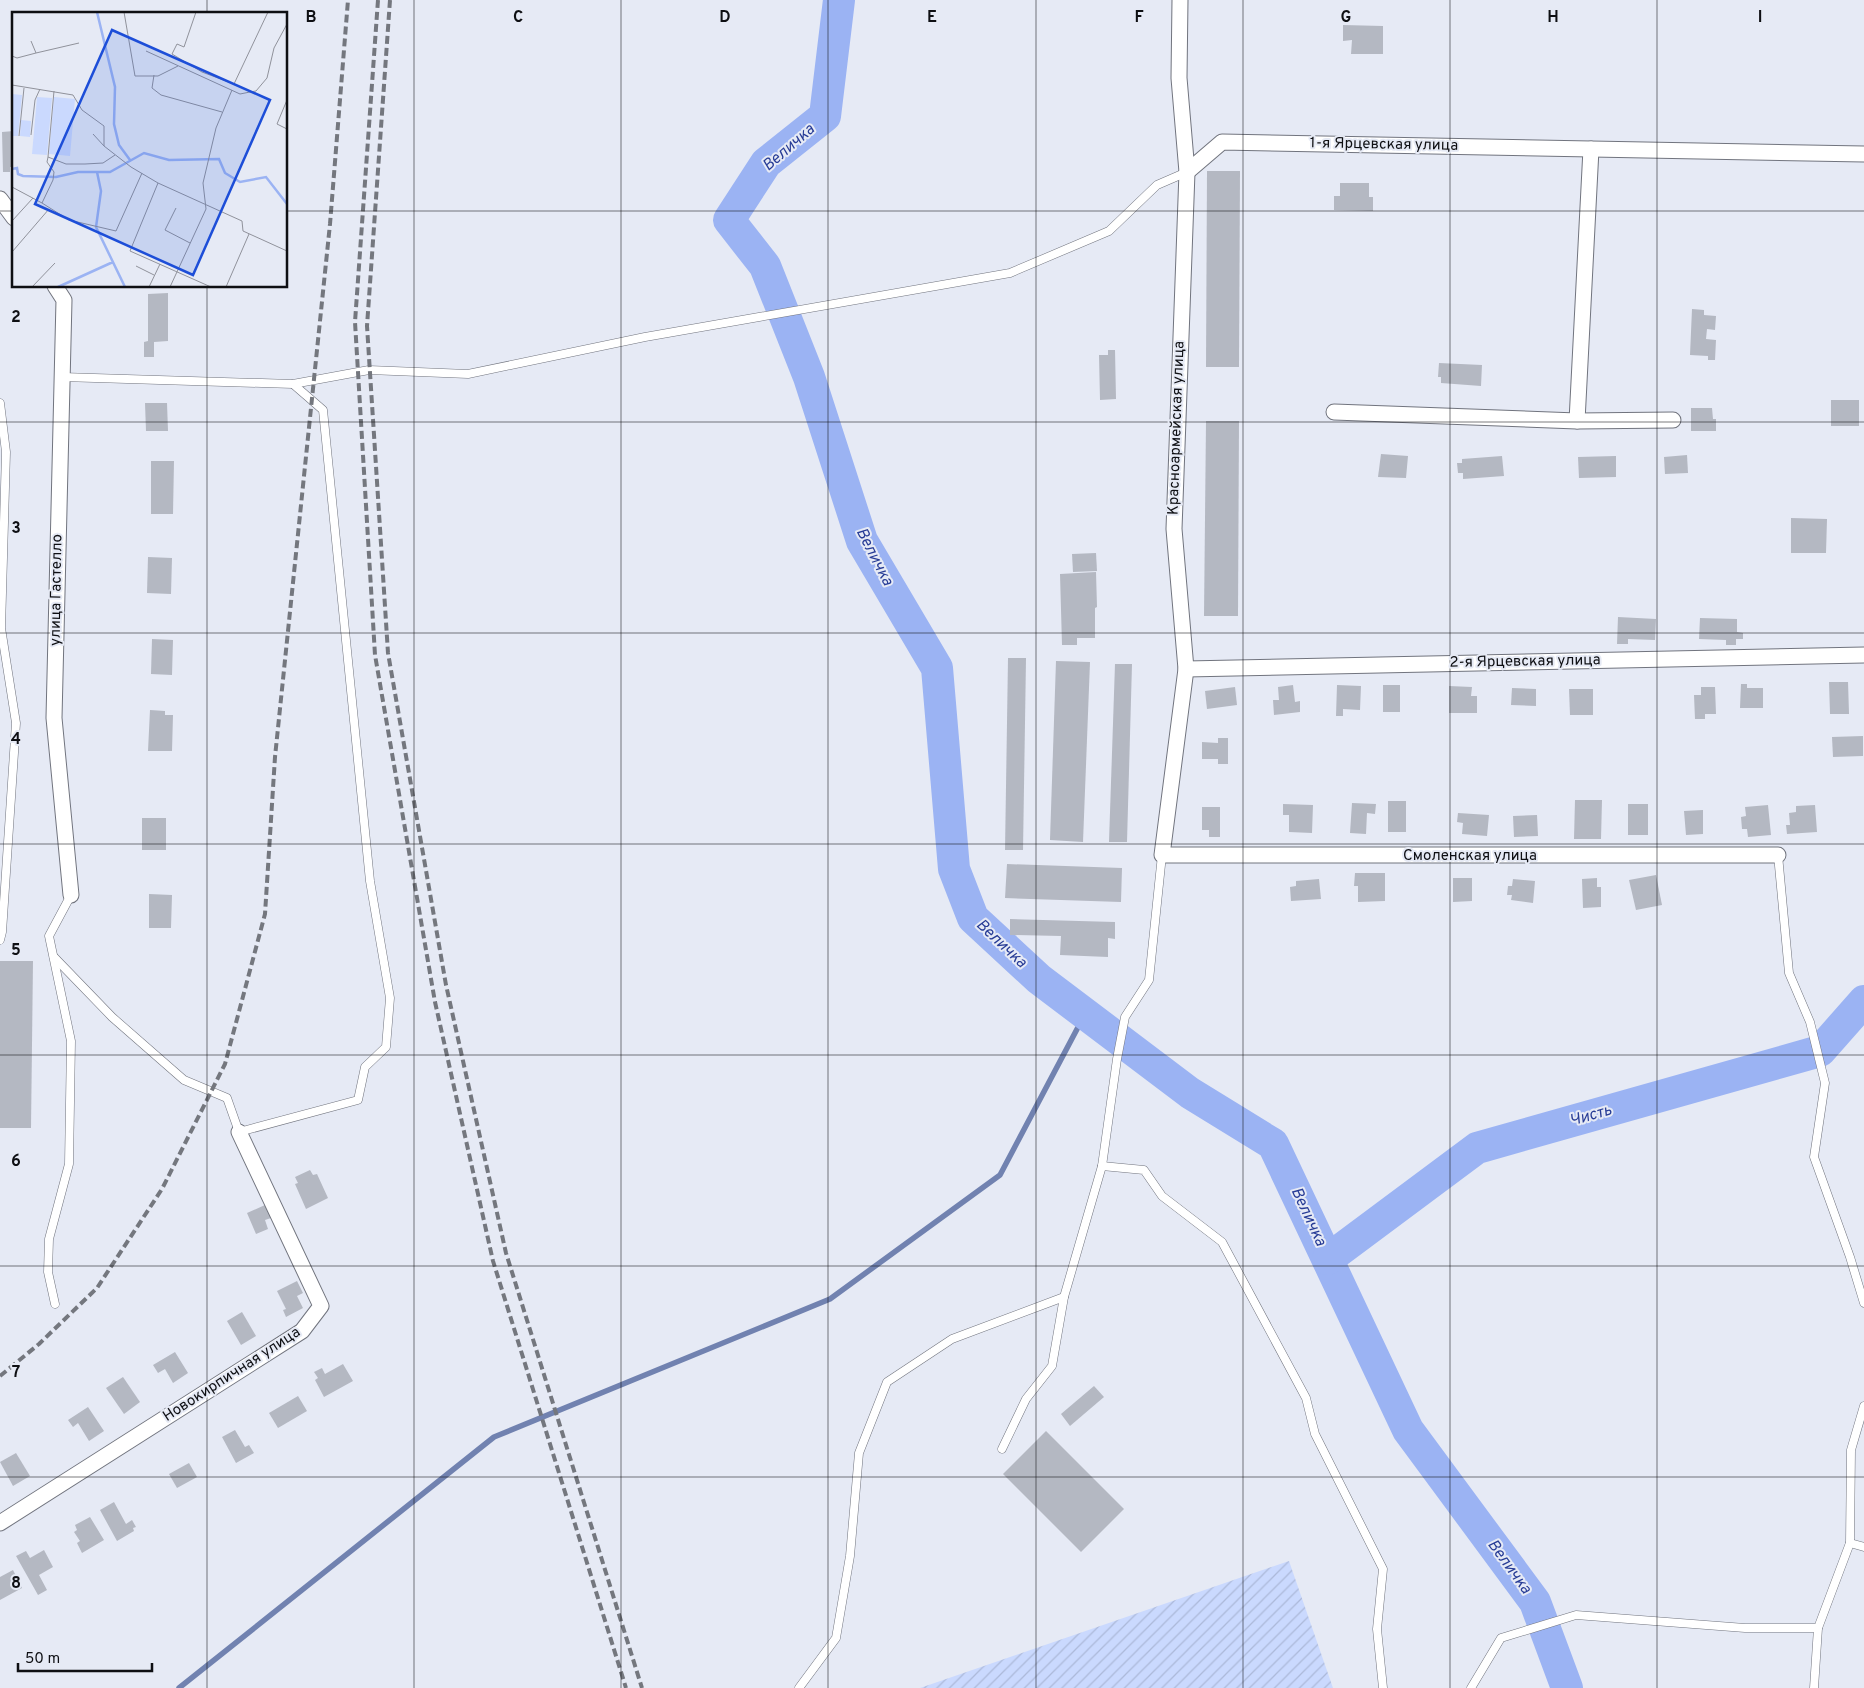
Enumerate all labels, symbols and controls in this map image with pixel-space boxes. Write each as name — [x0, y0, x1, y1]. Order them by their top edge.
text: B — [305, 8, 317, 28]
text: C — [513, 8, 523, 28]
text: D — [719, 8, 731, 28]
text: E — [927, 8, 937, 28]
text: F — [1134, 8, 1144, 28]
text: G — [1341, 8, 1351, 28]
text: H — [1547, 8, 1559, 28]
text: I — [1758, 8, 1762, 28]
inset map — [12, 12, 288, 288]
water label: Величка — [759, 119, 820, 176]
street label: 1-я Ярцевская улица — [1310, 134, 1458, 156]
text: 2 — [11, 308, 21, 328]
street label: Красноармейская улица — [1164, 341, 1190, 515]
text: 3 — [11, 519, 21, 539]
water label: Величка — [851, 525, 897, 590]
street label: улица Гастелло — [47, 534, 67, 646]
street label: 2-я Ярцевская улица — [1449, 651, 1601, 673]
text: 4 — [11, 730, 21, 750]
street label: Смоленская улица — [1403, 847, 1537, 866]
water label: Величка — [971, 915, 1031, 973]
text: 5 — [11, 941, 21, 961]
water label: Чисть — [1568, 1101, 1614, 1131]
text: 6 — [11, 1152, 21, 1172]
water label: Величка — [1286, 1184, 1331, 1250]
street label: Новокирпичная улица — [160, 1323, 304, 1427]
text: 7 — [12, 1363, 20, 1383]
water label: Величка — [1483, 1536, 1536, 1599]
text: 8 — [11, 1574, 21, 1594]
scale bar — [18, 1640, 151, 1672]
text: 50 m — [25, 1650, 60, 1669]

